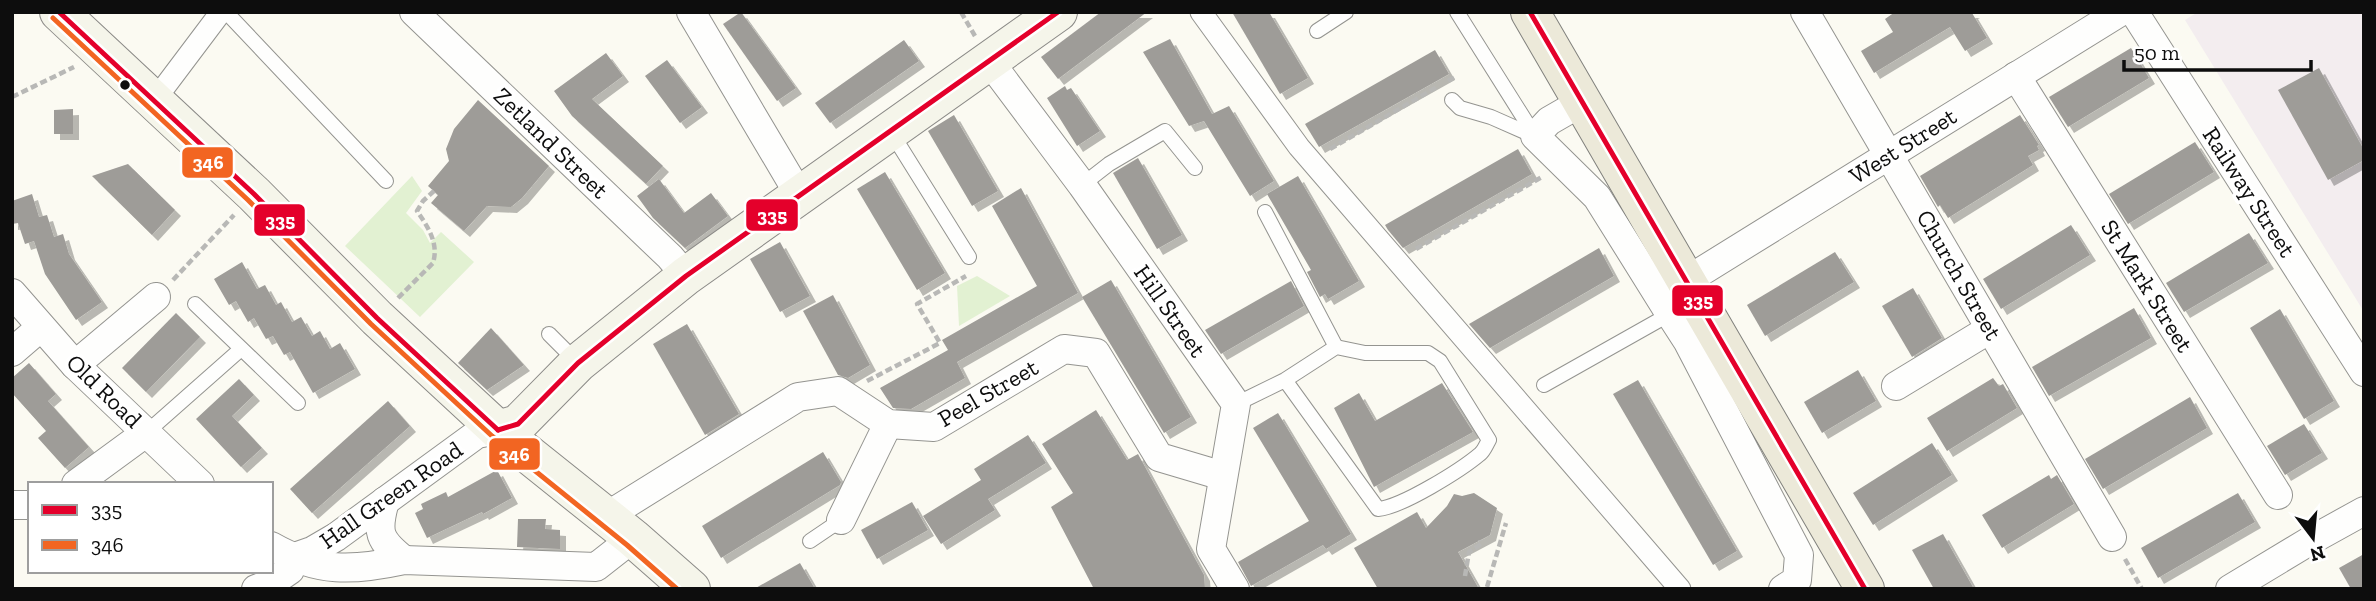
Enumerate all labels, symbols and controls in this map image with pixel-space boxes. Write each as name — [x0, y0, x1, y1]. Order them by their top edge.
scale bar — [2124, 28, 2311, 72]
text: 50 m — [2134, 40, 2180, 65]
unlabelled marker — [118, 78, 132, 92]
street label: Zetland Street — [488, 81, 615, 204]
street label: West Street — [1844, 101, 1962, 190]
street label: Railway Street — [2197, 121, 2302, 262]
line badge: 346 — [181, 146, 234, 179]
text: 346 — [192, 151, 224, 174]
line badge: 335 — [745, 198, 799, 232]
line badge: 335 — [253, 203, 306, 237]
text: 335 — [757, 204, 787, 227]
street label: Church Street — [1911, 205, 2008, 345]
text: 335 — [265, 209, 295, 232]
street label: St Mark Street — [2095, 214, 2200, 357]
street label: Hill Street — [1128, 259, 1213, 363]
line badge: 335 — [1671, 284, 1724, 317]
text: 335 — [1683, 289, 1713, 312]
street label: Old Road — [61, 348, 148, 434]
street label: Peel Street — [932, 352, 1043, 433]
street label: Hall Green Road — [314, 435, 468, 555]
line badge: 346 — [488, 437, 541, 471]
text: 346 — [498, 443, 530, 466]
legend — [28, 482, 273, 573]
text: 335 — [91, 497, 122, 522]
north arrow — [2278, 503, 2348, 573]
text: 346 — [91, 532, 124, 557]
text: N — [2307, 541, 2328, 567]

